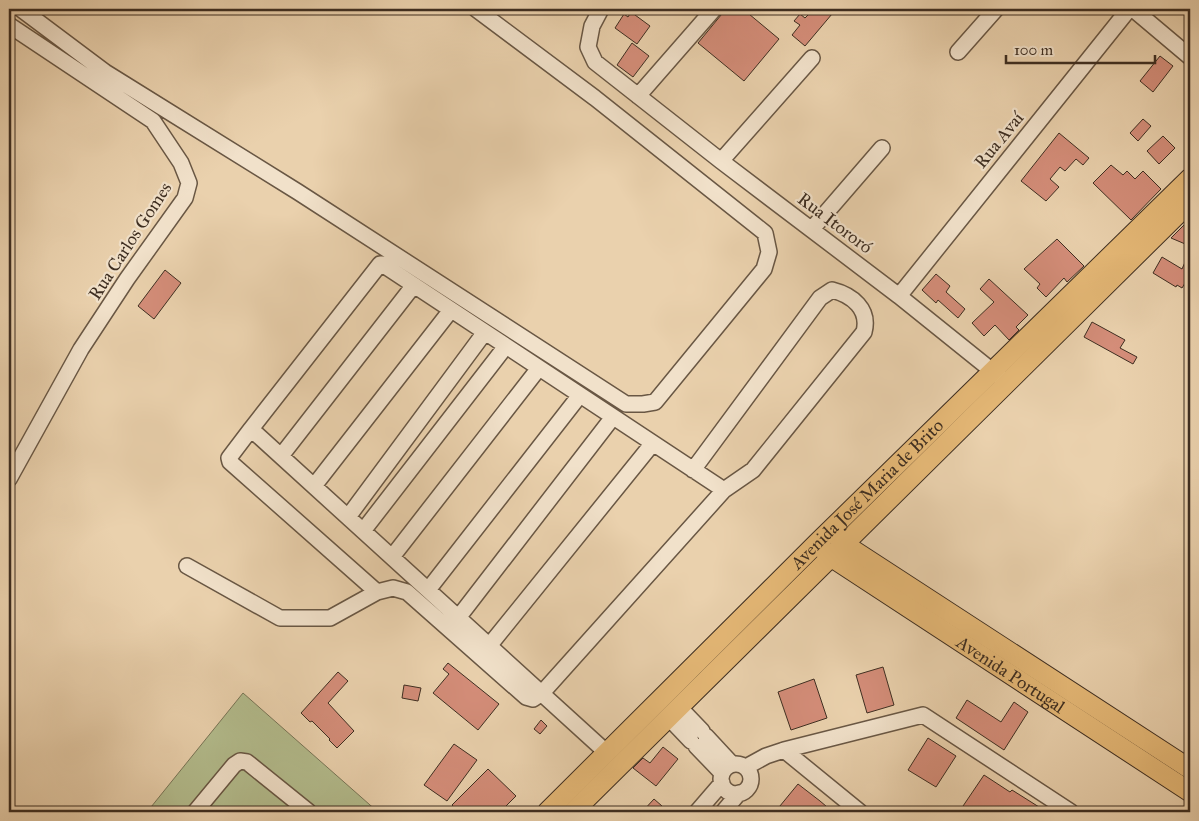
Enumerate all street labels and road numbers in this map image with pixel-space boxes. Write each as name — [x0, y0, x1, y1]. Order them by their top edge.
street label: Rua Avaí — [970, 107, 1029, 173]
street label: Rua Carlos Gomes — [84, 178, 176, 304]
street label: Rua Itororó — [793, 188, 877, 258]
street label: Avenida José Maria de Brito — [785, 414, 948, 575]
street label: Avenida Portugal — [951, 631, 1069, 718]

